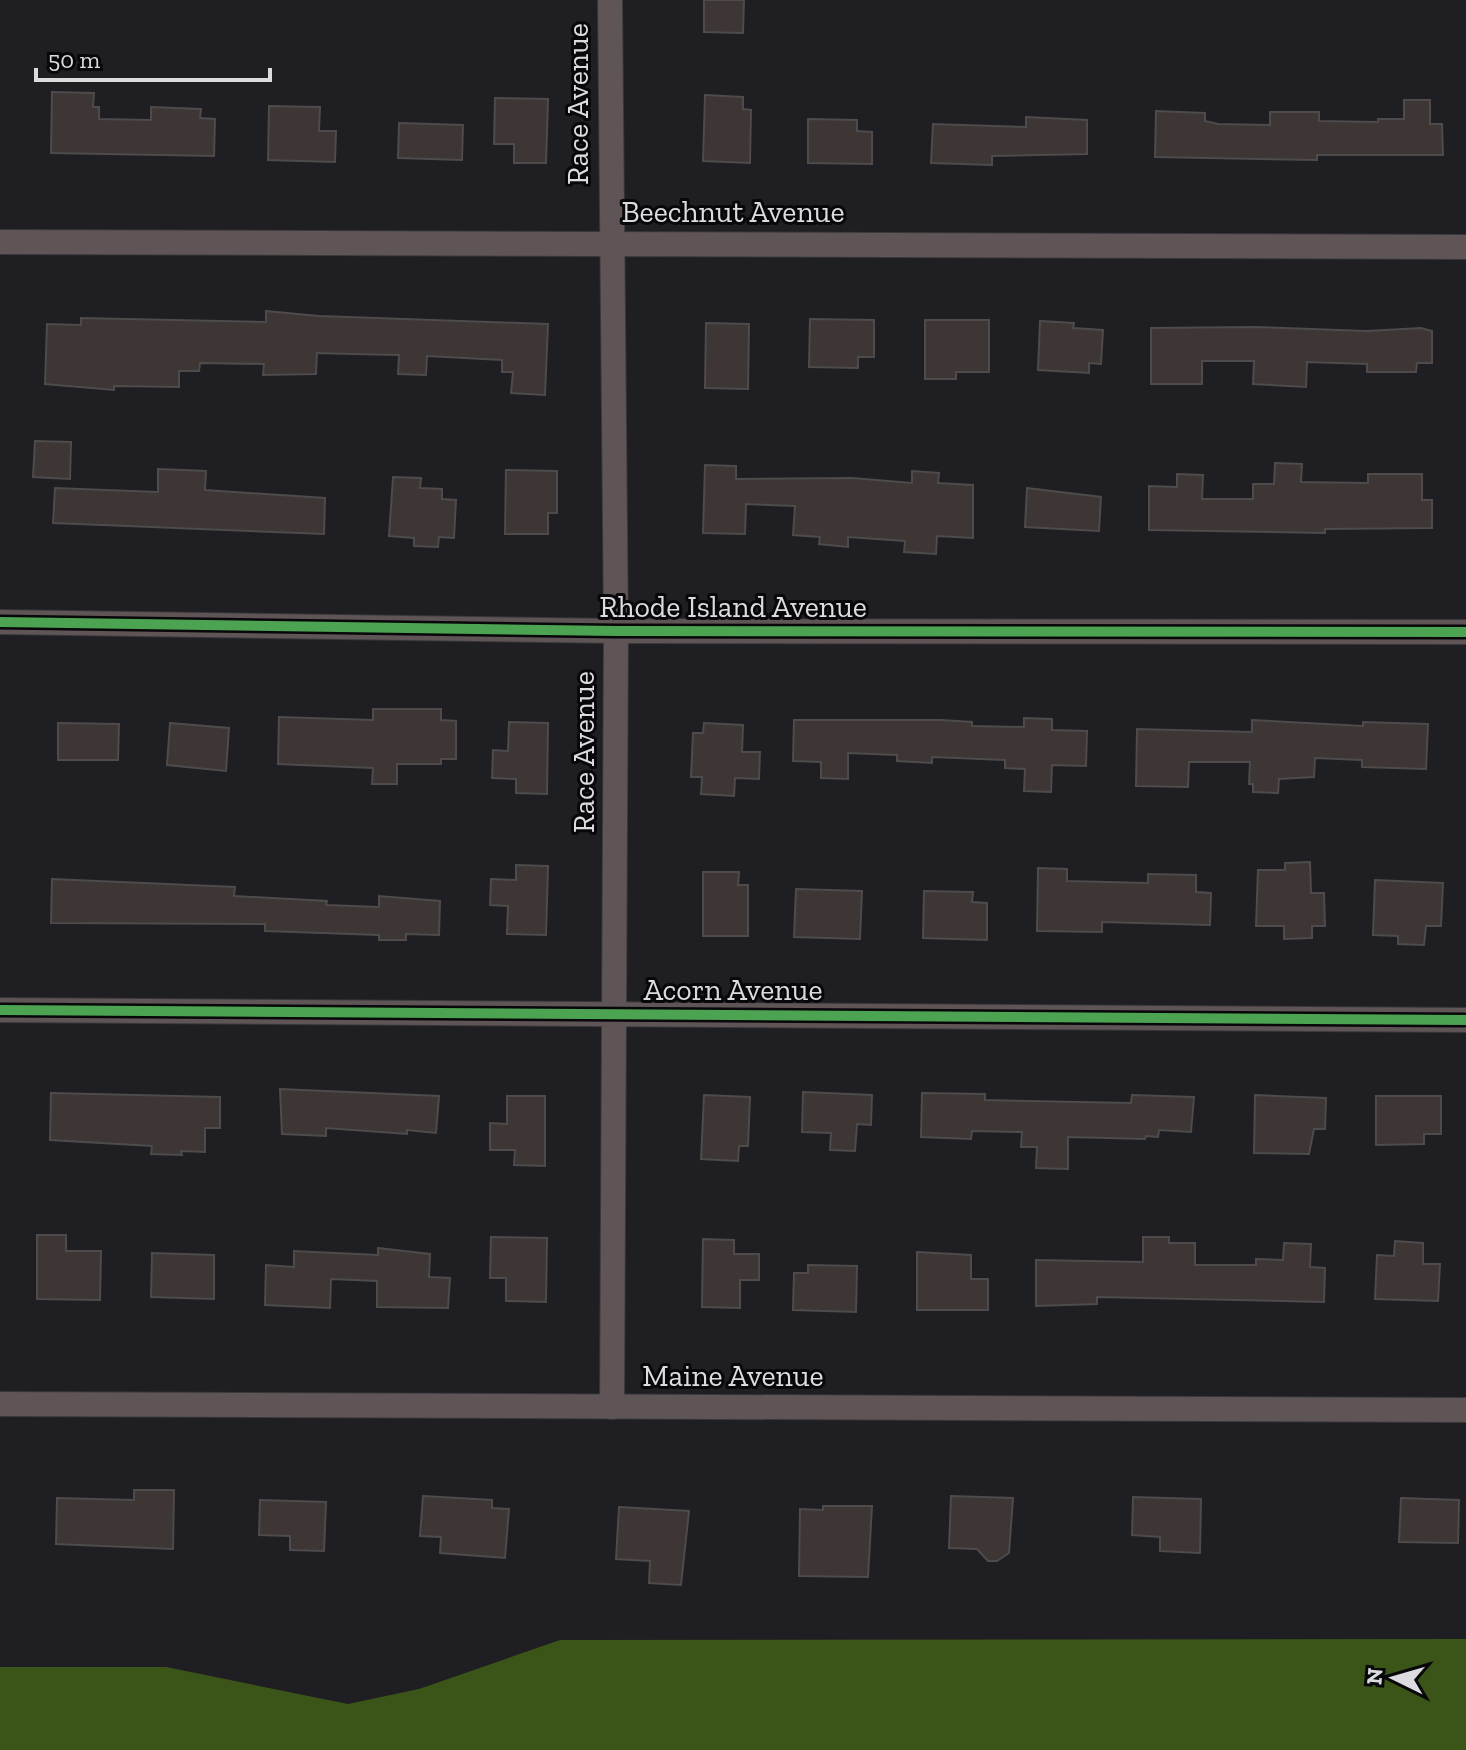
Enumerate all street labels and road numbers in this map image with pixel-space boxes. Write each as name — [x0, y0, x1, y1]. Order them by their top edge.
street label: Race Avenue — [560, 23, 596, 185]
street label: Beechnut Avenue — [621, 194, 845, 230]
street label: Rhode Island Avenue — [599, 589, 867, 625]
street label: Race Avenue — [566, 671, 602, 833]
street label: Acorn Avenue — [643, 972, 823, 1008]
street label: Maine Avenue — [642, 1358, 824, 1394]

